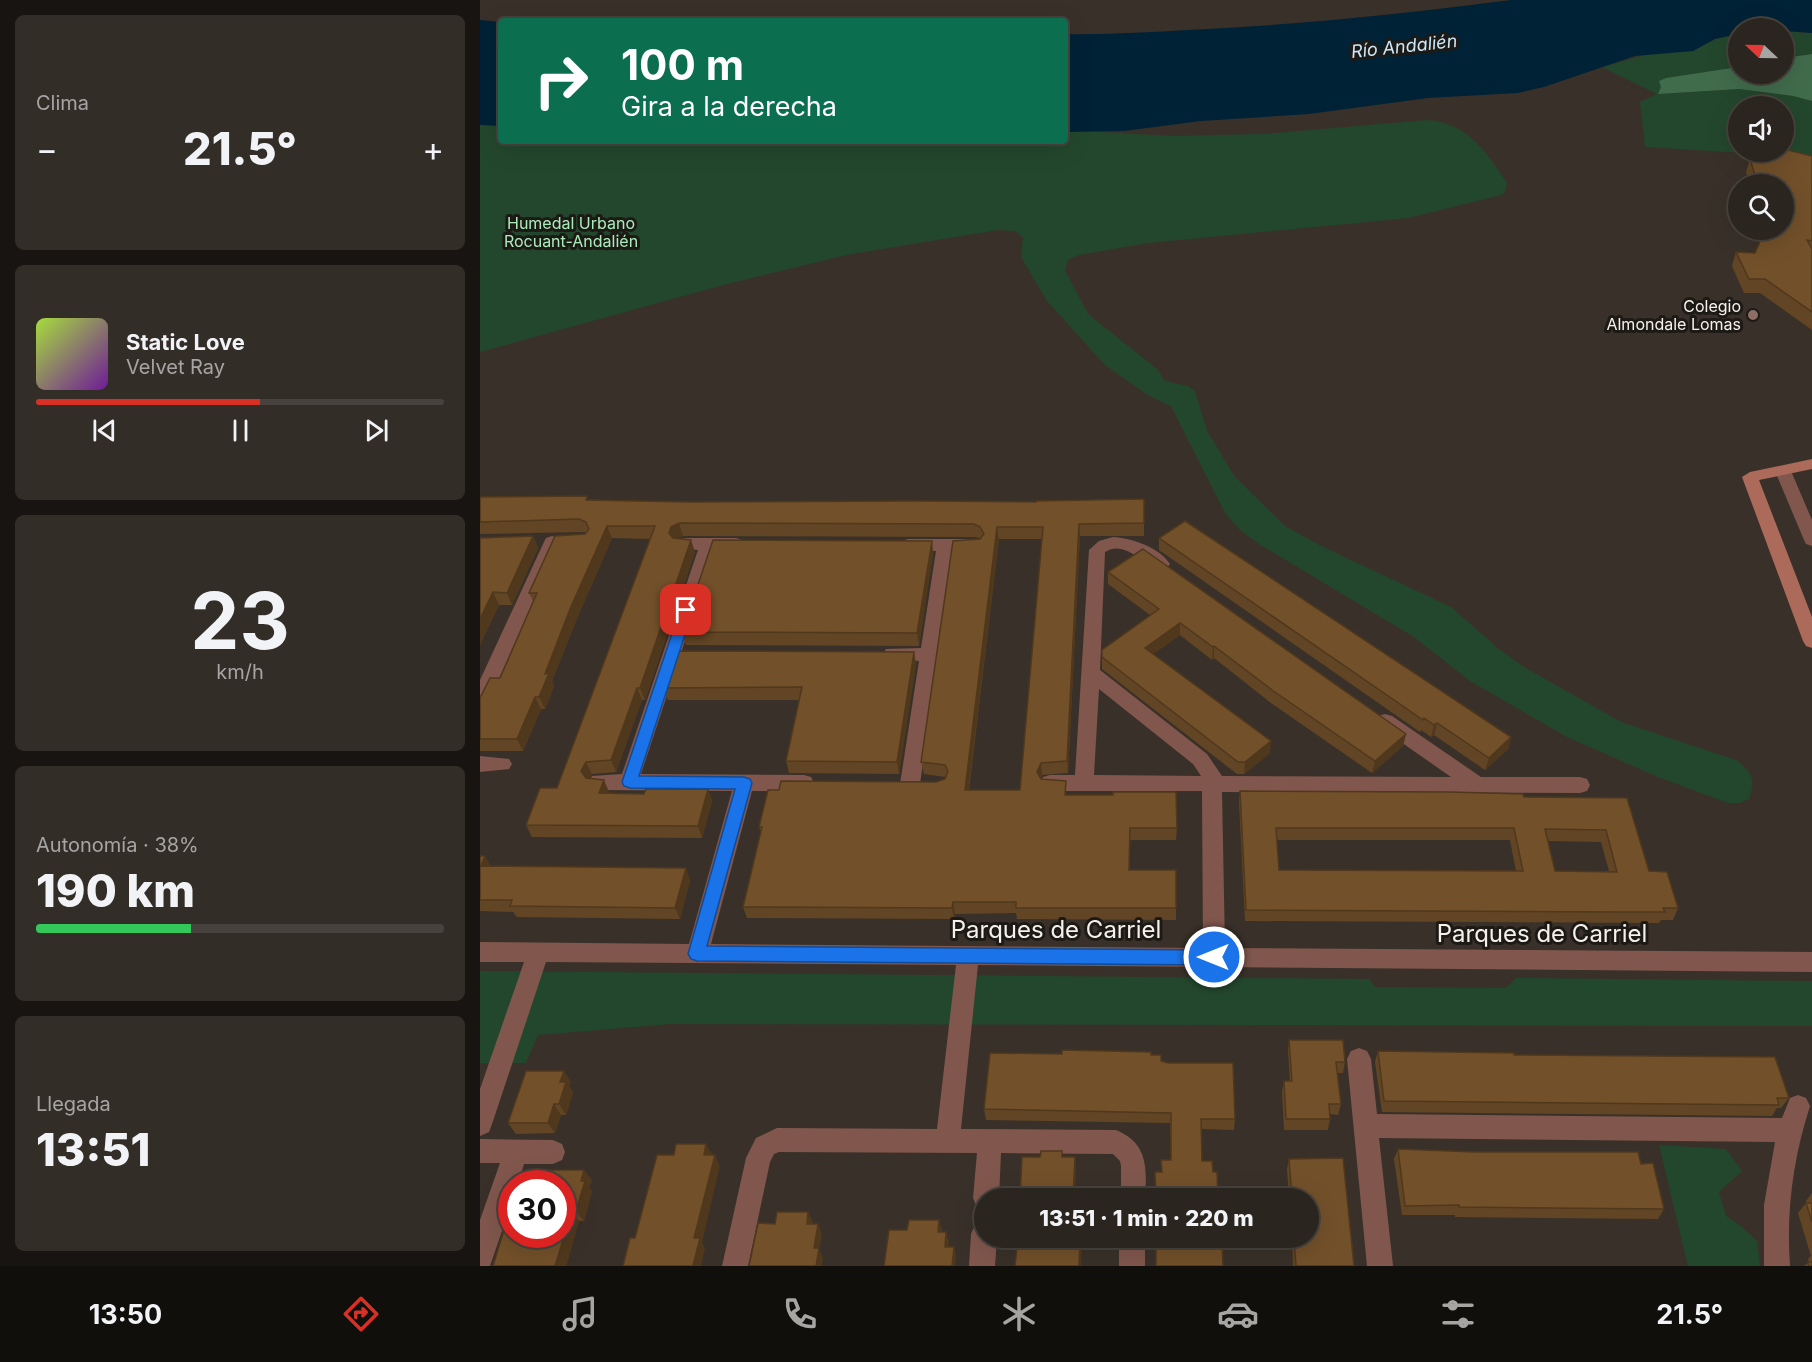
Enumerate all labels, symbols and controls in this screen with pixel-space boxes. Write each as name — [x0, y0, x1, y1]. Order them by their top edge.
north arrow — [1728, 18, 1794, 84]
map controls — [1728, 18, 1794, 240]
water label: Río Andalién — [1350, 30, 1458, 62]
text: 100 m — [621, 39, 744, 90]
icon: right — [522, 42, 600, 120]
text: Gira a la derecha — [621, 90, 837, 123]
text: Clima — [36, 91, 89, 115]
button: sound — [1728, 96, 1794, 162]
text: 21.5° — [183, 121, 297, 176]
text: − — [36, 129, 58, 169]
text: + — [422, 129, 444, 169]
button: search — [1728, 174, 1794, 240]
park label: Humedal Urbano Rocuant-Andalién — [504, 213, 638, 251]
place label: Colegio Almondale Lomas — [1606, 296, 1741, 334]
marker: Colegio Almondale Lomas — [1746, 308, 1760, 322]
text: Static Love — [126, 329, 245, 355]
text: Velvet Ray — [126, 355, 225, 379]
icon: previous — [88, 414, 121, 447]
icon: pause — [224, 414, 257, 447]
icon: next — [360, 414, 393, 447]
text: 23 — [190, 573, 290, 668]
pin — [660, 584, 711, 635]
icon: arrive — [669, 593, 702, 626]
text: km/h — [216, 660, 264, 684]
text: Autonomía · 38% — [36, 833, 199, 857]
text: 190 km — [36, 863, 195, 918]
street label: Parques de Carriel — [951, 915, 1161, 944]
street label: Parques de Carriel — [1437, 919, 1647, 948]
position arrow — [1182, 925, 1246, 989]
text: Llegada — [36, 1092, 111, 1116]
text: 13:51 — [36, 1122, 150, 1177]
speed limit sign: 30 — [498, 1170, 576, 1248]
text: 13:51 · 1 min · 220 m — [1039, 1205, 1254, 1231]
icon: directions — [340, 1293, 382, 1335]
icon: music — [559, 1293, 601, 1335]
icon: phone — [779, 1293, 821, 1335]
icon: climate — [998, 1293, 1040, 1335]
icon: car — [1217, 1293, 1259, 1335]
icon: filters — [1437, 1293, 1479, 1335]
text: 13:50 — [89, 1298, 162, 1331]
text: 21.5° — [1656, 1298, 1723, 1331]

